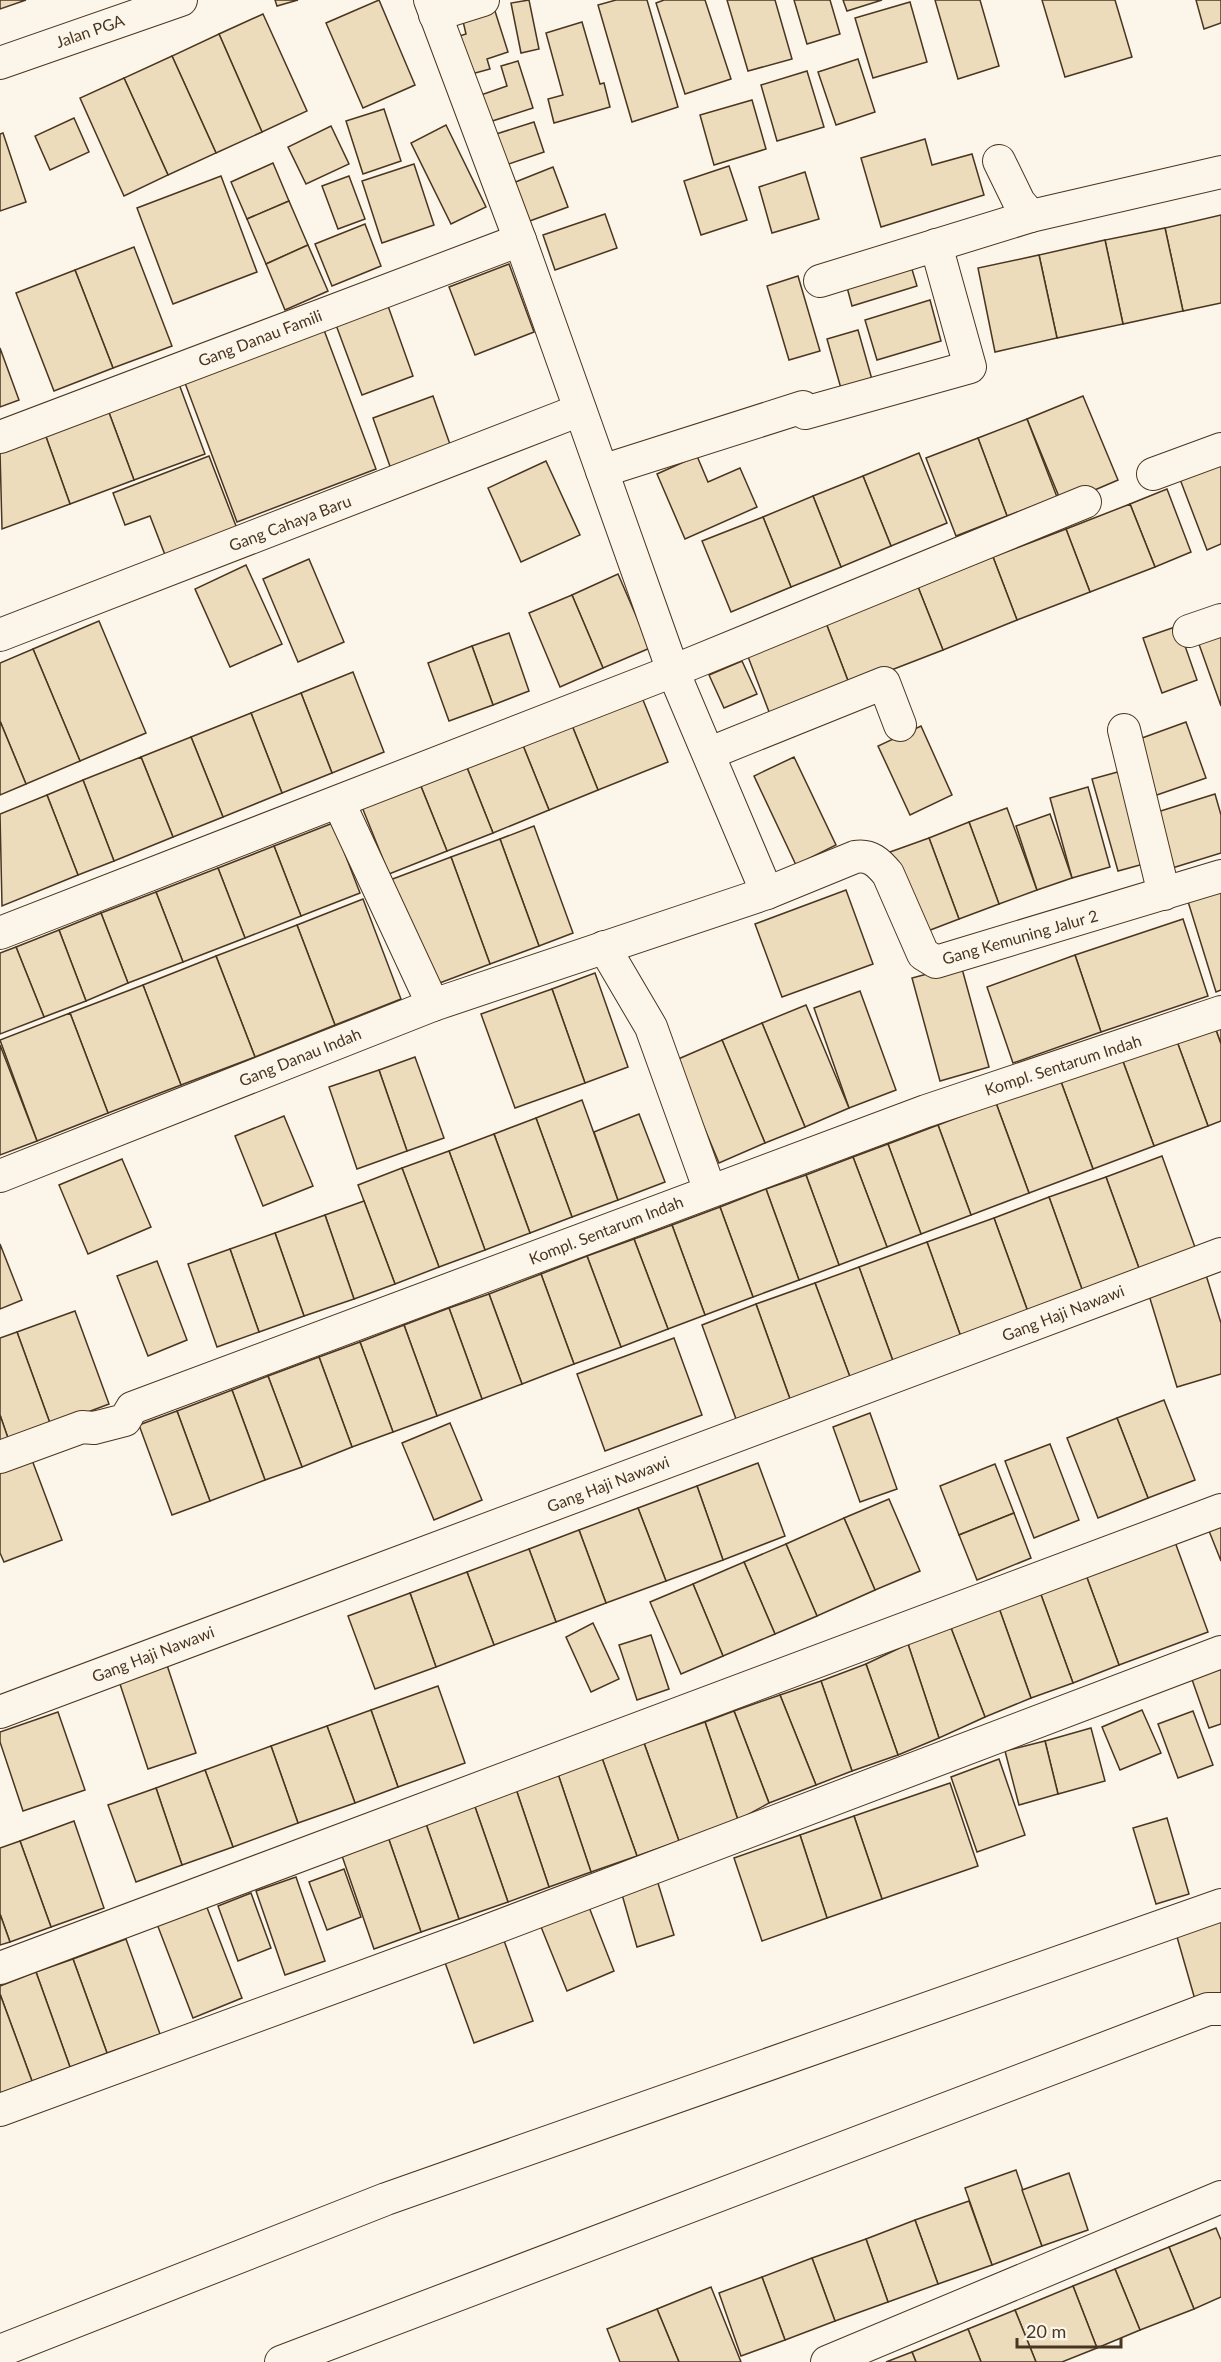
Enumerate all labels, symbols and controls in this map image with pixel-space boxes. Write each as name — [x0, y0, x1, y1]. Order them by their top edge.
street label: Jalan PGA — [53, 10, 127, 51]
street label: Gang Danau Famili — [195, 305, 324, 370]
street label: Gang Cahaya Baru — [226, 490, 354, 555]
street label: Gang Kemuning Jalur 2 — [940, 905, 1100, 968]
street label: Gang Danau Indah — [236, 1023, 364, 1090]
street label: Kompl. Sentarum Indah — [982, 1030, 1144, 1099]
street label: Kompl. Sentarum Indah — [526, 1191, 686, 1268]
street label: Gang Haji Nawawi — [999, 1280, 1127, 1345]
street label: Gang Haji Nawawi — [544, 1451, 672, 1516]
street label: Gang Haji Nawawi — [89, 1621, 217, 1686]
scale bar — [1017, 2311, 1120, 2349]
text: 20 m — [1026, 2320, 1066, 2342]

